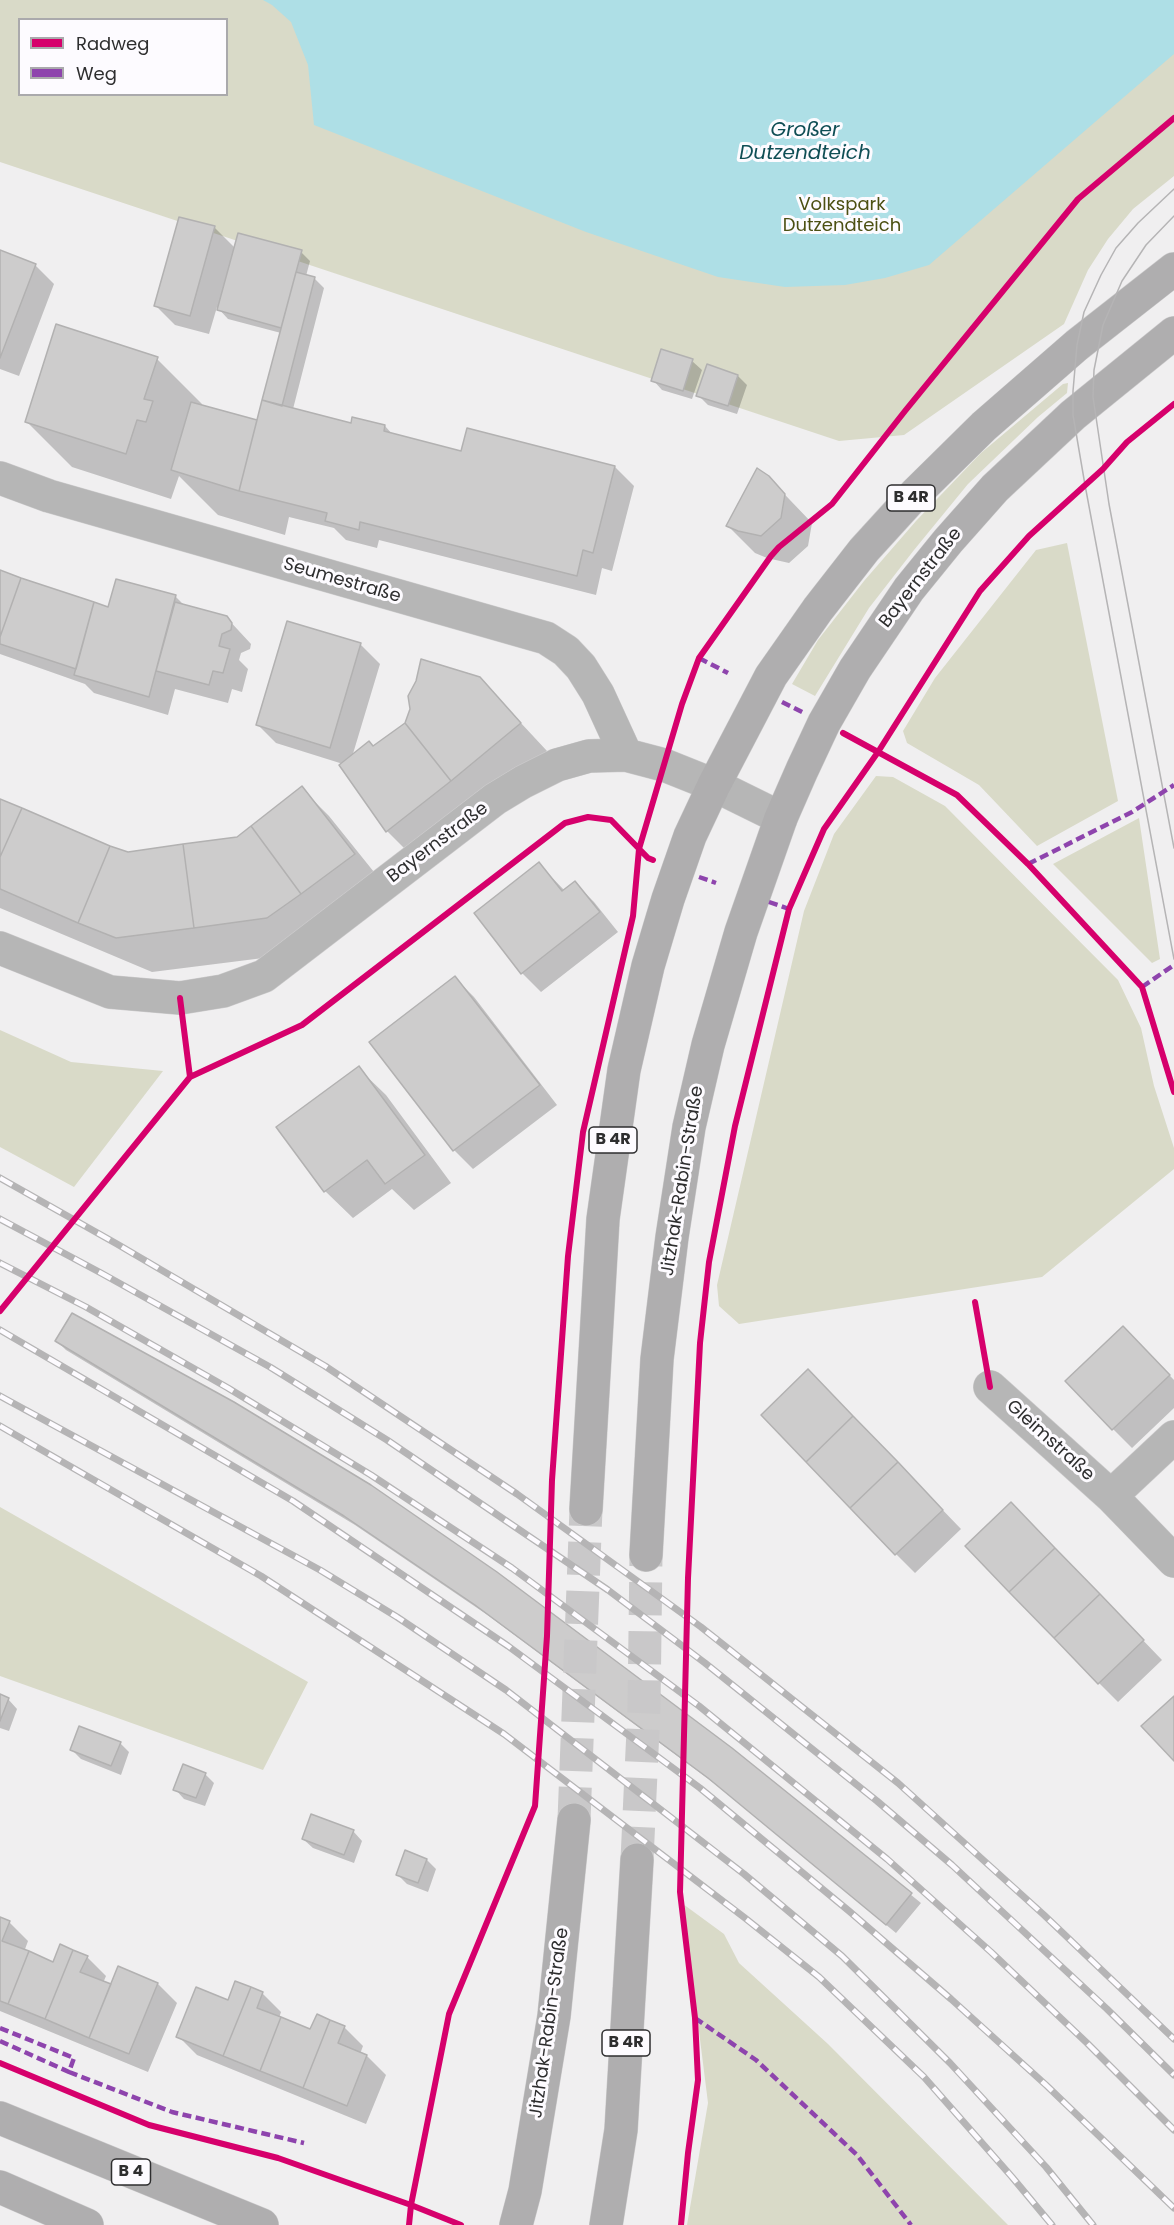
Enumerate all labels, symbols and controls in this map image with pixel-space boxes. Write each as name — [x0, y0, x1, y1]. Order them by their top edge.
legend — [18, 18, 228, 96]
text: Radweg — [76, 31, 149, 56]
text: Weg — [76, 61, 117, 86]
water label: Großer Dutzendteich — [739, 119, 871, 166]
park label: Volkspark Dutzendteich — [783, 194, 901, 236]
road number: B 4R — [887, 485, 935, 511]
street label: Bayernstraße — [875, 524, 967, 632]
street label: Seumestraße — [281, 554, 403, 608]
street label: Bayernstraße — [383, 798, 493, 888]
street label: Jitzhak-Rabin-Straße — [657, 1084, 709, 1278]
road number: B 4R — [589, 1127, 637, 1153]
street label: Gleimstraße — [1002, 1396, 1098, 1486]
street label: Jitzhak-Rabin-Straße — [526, 1926, 574, 2120]
road number: B 4R — [602, 2030, 650, 2056]
road number: B 4 — [112, 2159, 150, 2185]

